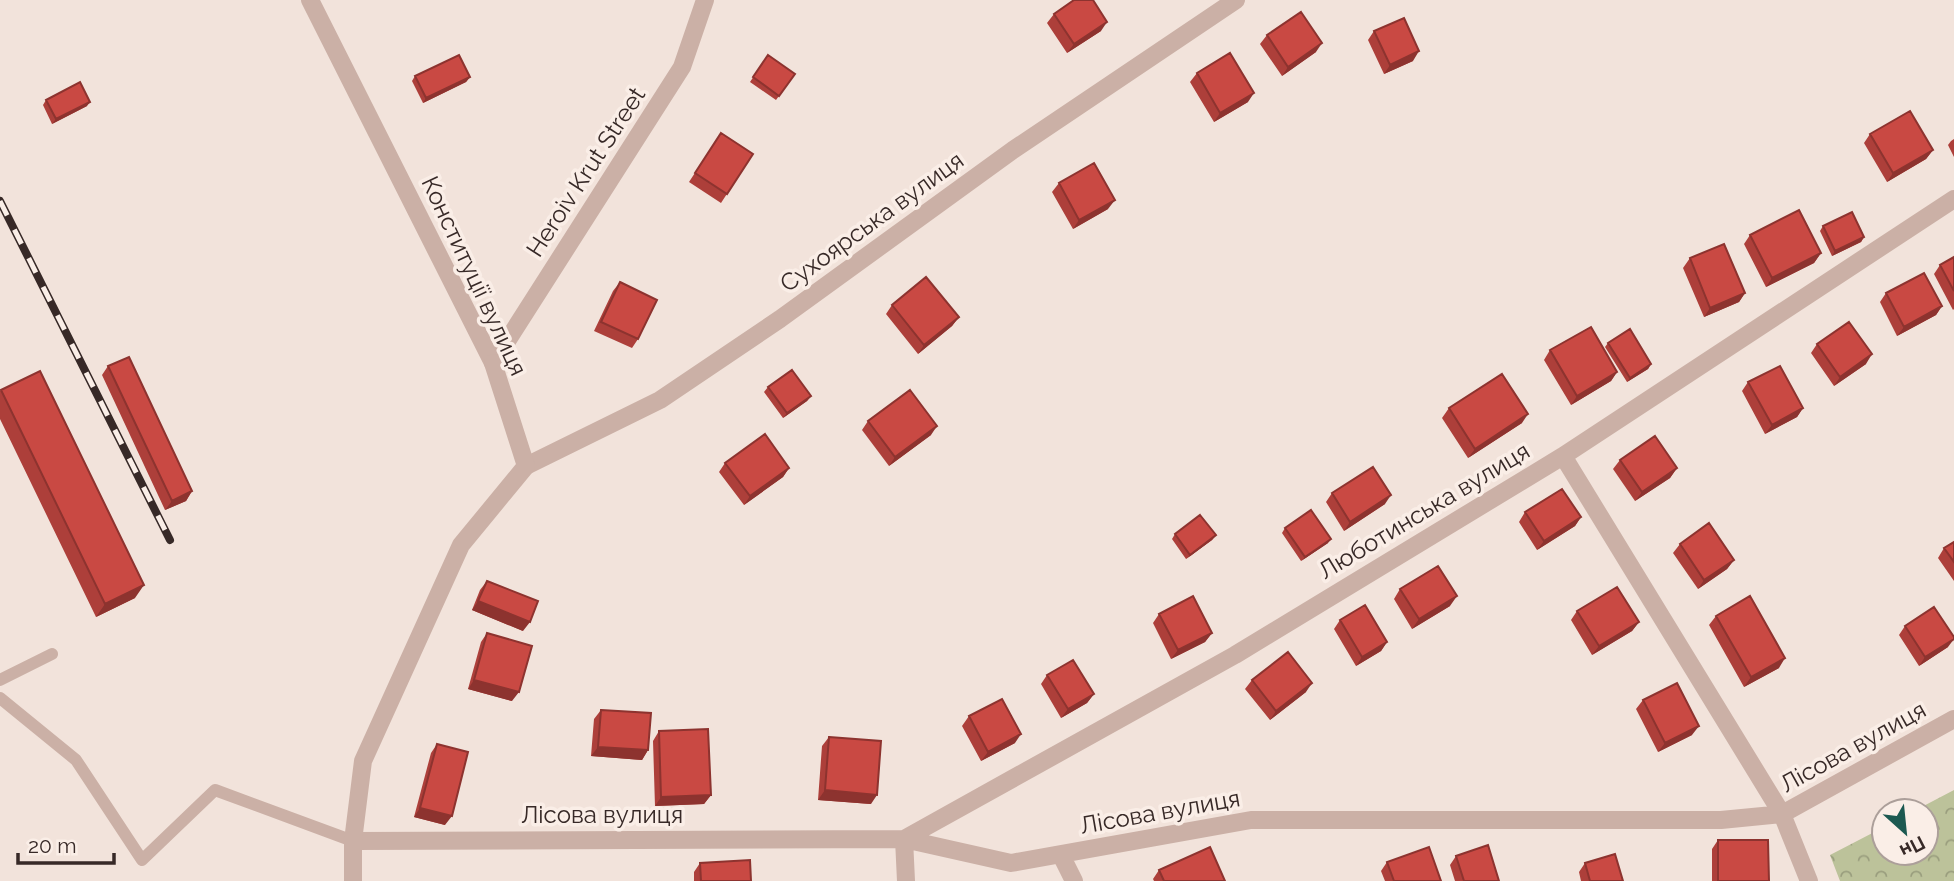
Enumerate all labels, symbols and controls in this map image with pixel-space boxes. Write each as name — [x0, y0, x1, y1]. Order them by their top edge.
street label: Heroiv Krut Street — [520, 82, 651, 262]
street label: Сухоярська вулиця — [774, 145, 969, 298]
street label: Конституції вулиця — [416, 171, 533, 380]
street label: Люботинська вулиця — [1313, 436, 1535, 585]
street label: Лісова вулиця — [1775, 695, 1931, 799]
street label: Лісова вулиця — [1078, 783, 1242, 840]
north arrow — [1870, 797, 1940, 867]
street label: Лісова вулиця — [521, 800, 683, 829]
scale bar — [18, 822, 114, 866]
text: Пн — [1896, 832, 1929, 863]
text: 20 m — [28, 833, 76, 858]

